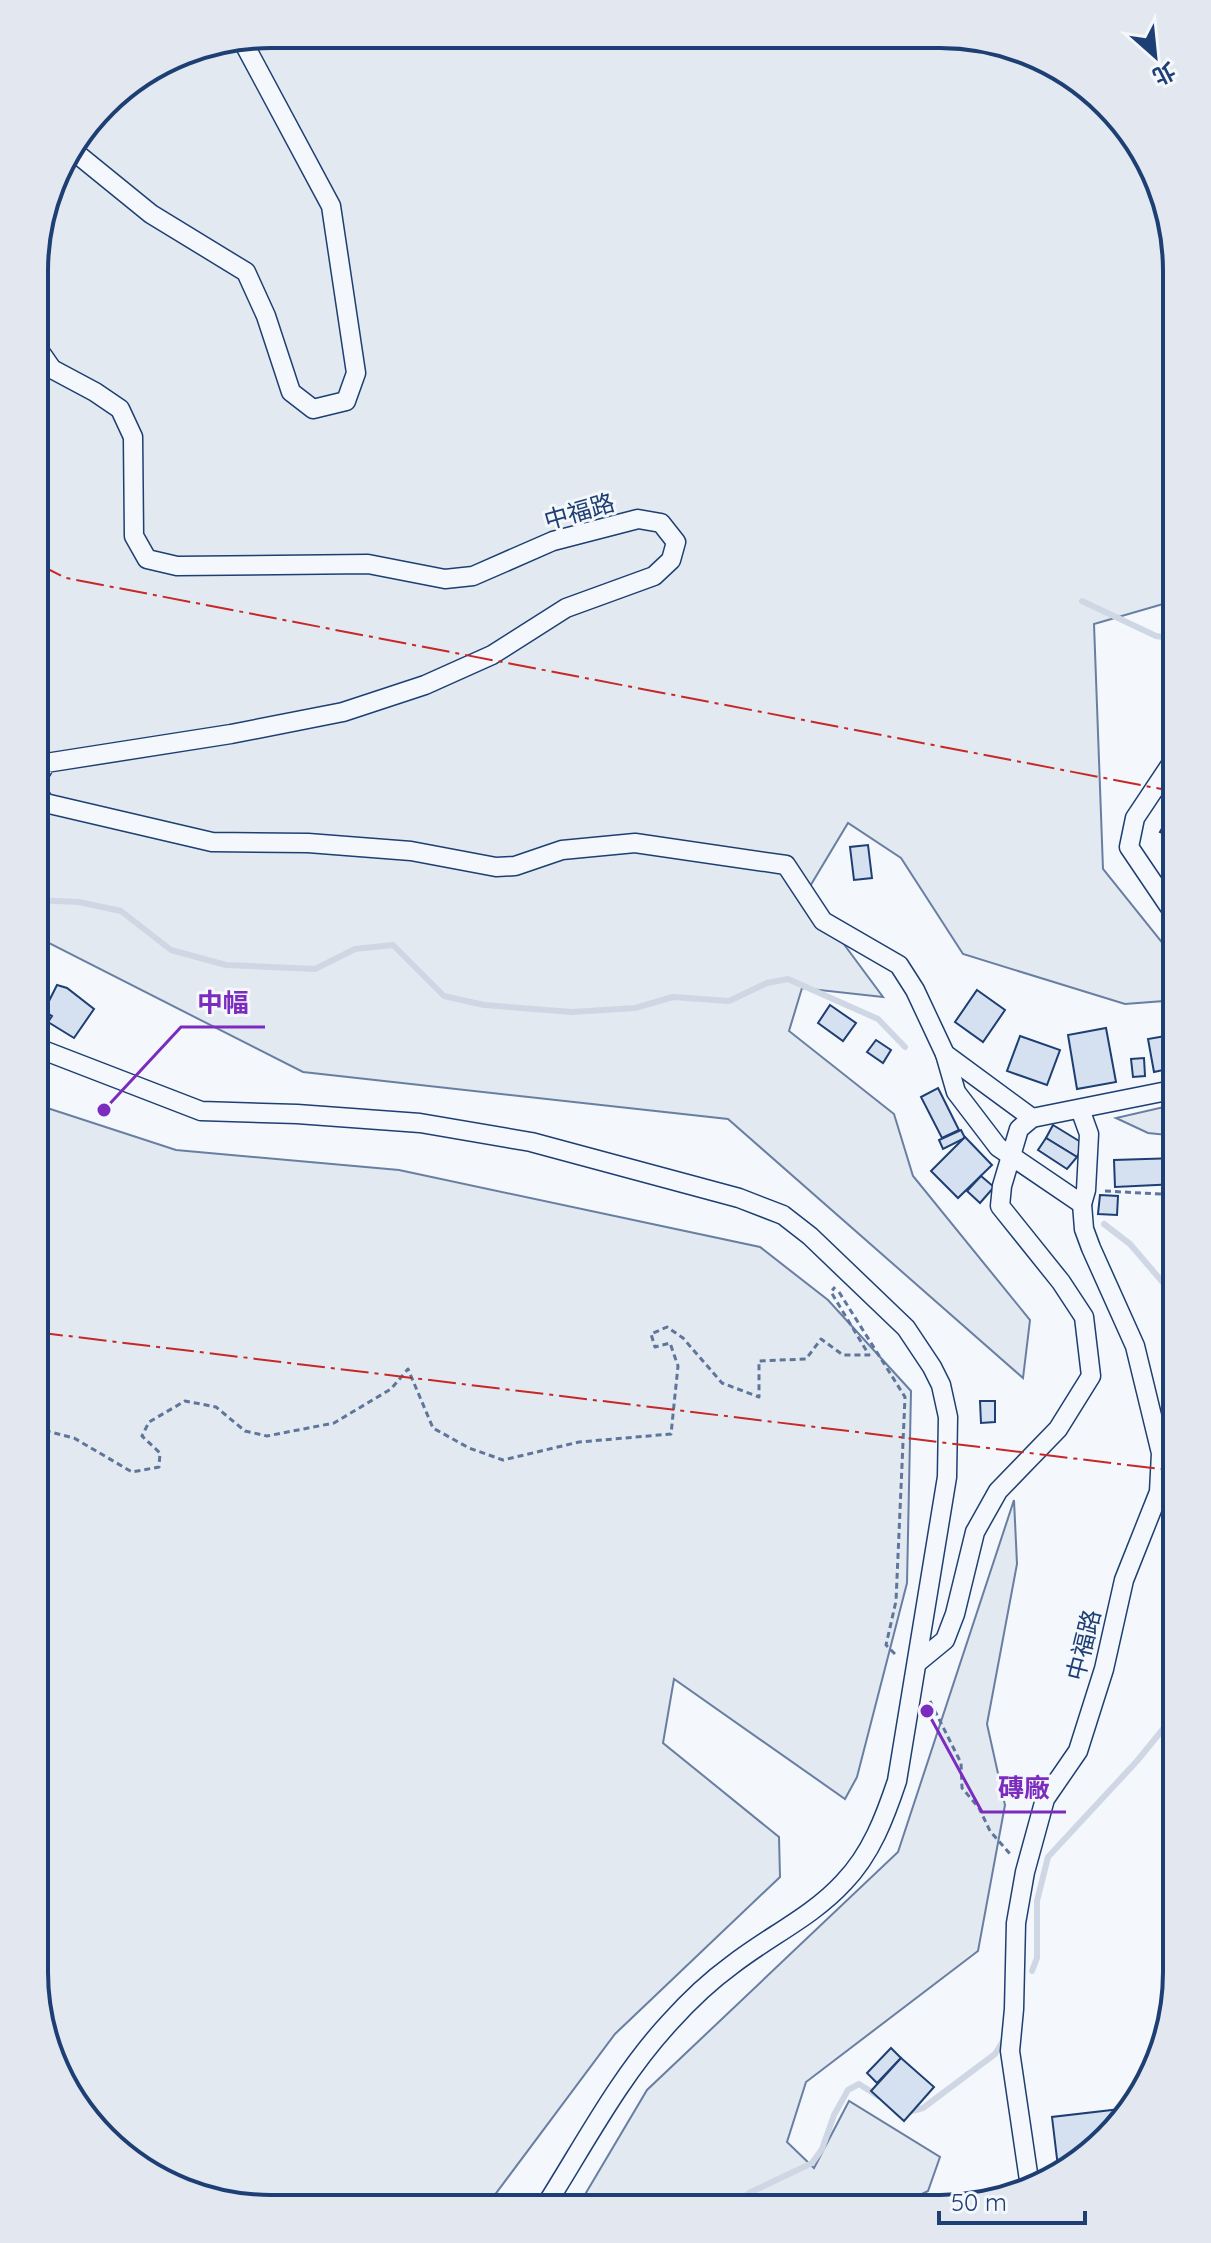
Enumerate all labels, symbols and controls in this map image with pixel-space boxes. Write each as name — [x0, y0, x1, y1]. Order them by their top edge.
north arrow — [1115, 16, 1195, 96]
text: 北 — [1148, 56, 1180, 91]
street label: 中福路 — [540, 487, 618, 535]
callout: 中幅 — [181, 977, 265, 1027]
text: 中幅 — [197, 986, 249, 1019]
street label: 中福路 — [1060, 1606, 1106, 1684]
callout: 磚廠 — [982, 1762, 1066, 1812]
text: 磚廠 — [998, 1771, 1050, 1804]
scale bar — [939, 2175, 1085, 2225]
text: 50 m — [951, 2187, 1007, 2217]

